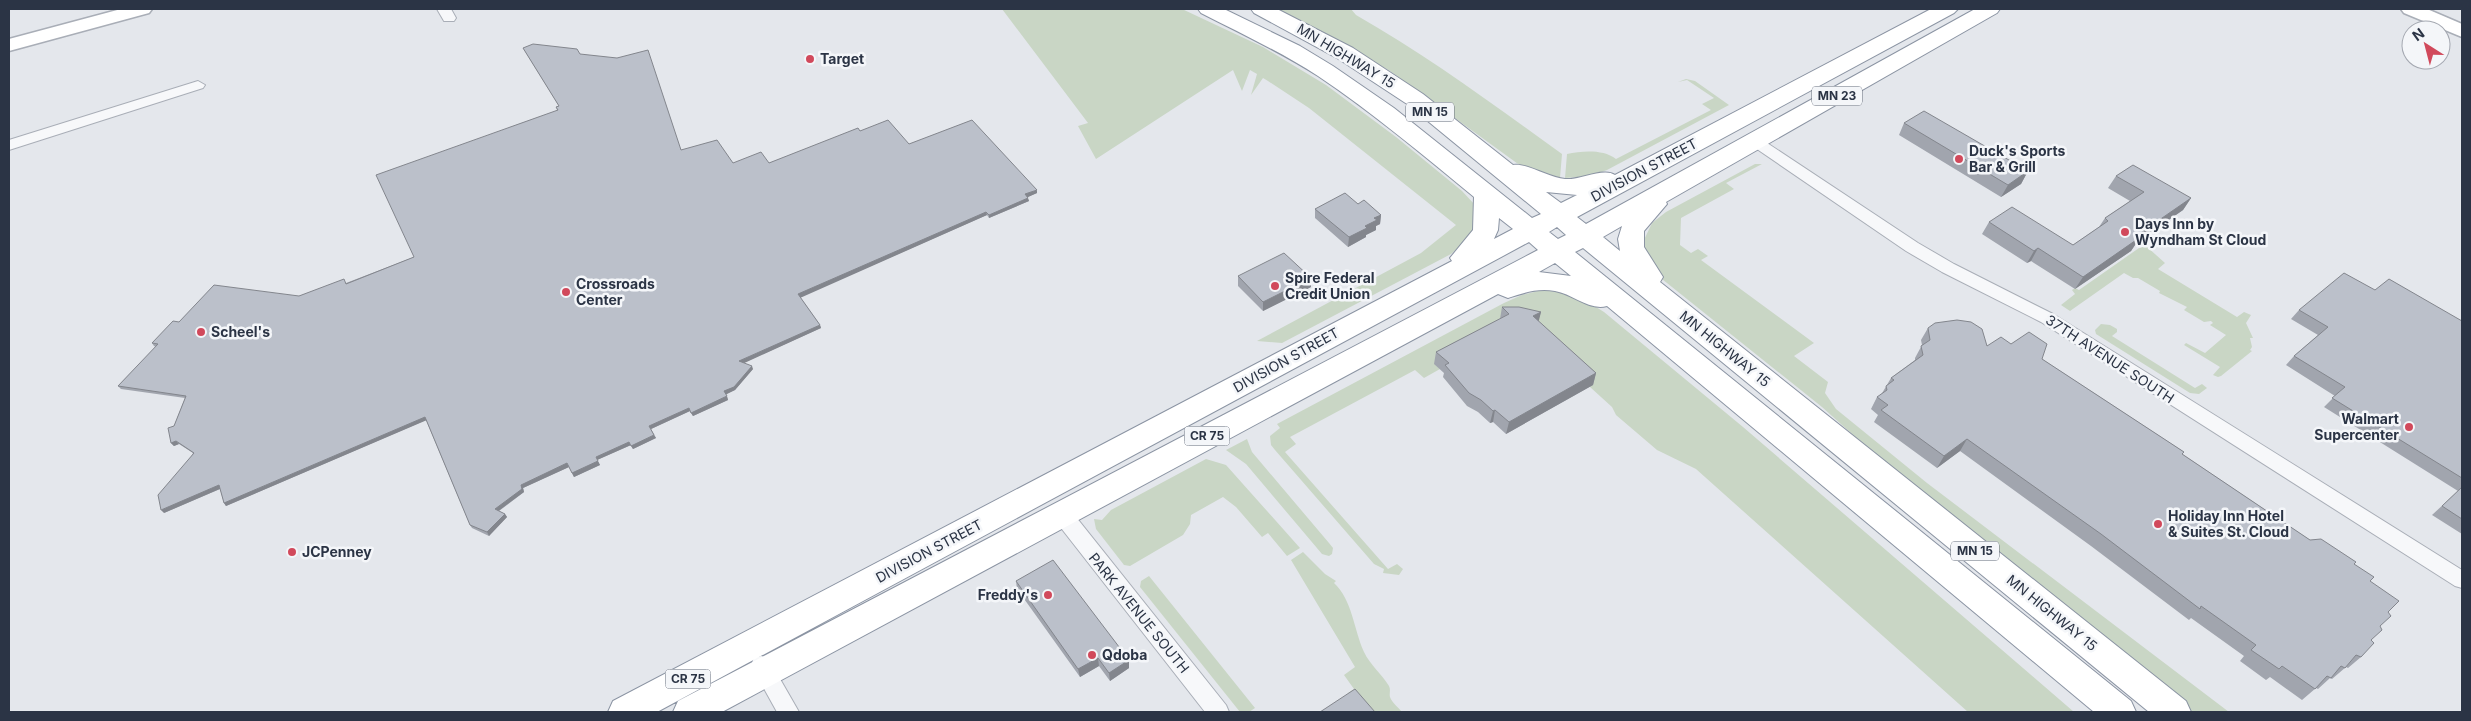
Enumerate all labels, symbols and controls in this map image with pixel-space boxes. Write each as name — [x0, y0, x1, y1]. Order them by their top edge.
street label: MN HIGHWAY 15 — [1294, 20, 1398, 92]
north arrow — [2401, 20, 2451, 70]
text: N — [2409, 24, 2427, 44]
place label: Target — [820, 50, 864, 67]
marker: Target — [804, 53, 816, 65]
road number: MN 23 — [1812, 86, 1862, 105]
road number: MN 15 — [1406, 102, 1454, 121]
street label: DIVISION STREET — [1588, 134, 1700, 205]
place label: Duck's Sports Bar & Grill — [1969, 142, 2066, 175]
marker: Duck's Sports Bar & Grill — [1953, 153, 1965, 165]
place label: Days Inn by Wyndham St Cloud — [2135, 215, 2266, 248]
marker: Days Inn by Wyndham St Cloud — [2119, 226, 2131, 238]
place label: Spire Federal Credit Union — [1285, 269, 1375, 302]
place label: Crossroads Center — [576, 275, 655, 308]
marker: Spire Federal Credit Union — [1269, 280, 1281, 292]
marker: Crossroads Center — [560, 286, 572, 298]
street label: MN HIGHWAY 15 — [1677, 307, 1774, 390]
street label: 37TH AVENUE SOUTH — [2043, 311, 2178, 406]
place label: Scheel's — [211, 323, 270, 340]
street label: DIVISION STREET — [1230, 323, 1342, 396]
marker: Scheel's — [195, 326, 207, 338]
place label: Walmart Supercenter — [2314, 410, 2399, 443]
marker: Walmart Supercenter — [2403, 421, 2415, 433]
road number: CR 75 — [1184, 426, 1230, 446]
place label: Holiday Inn Hotel & Suites St. Cloud — [2168, 507, 2289, 540]
street label: DIVISION STREET — [873, 515, 985, 586]
marker: Holiday Inn Hotel & Suites St. Cloud — [2152, 518, 2164, 530]
road number: MN 15 — [1951, 542, 1999, 560]
place label: JCPenney — [302, 543, 372, 560]
marker: JCPenney — [286, 546, 298, 558]
street label: PARK AVENUE SOUTH — [1086, 549, 1193, 676]
street label: MN HIGHWAY 15 — [2004, 571, 2101, 654]
place label: Freddy's — [978, 586, 1038, 603]
marker: Freddy's — [1042, 589, 1054, 601]
place label: Qdoba — [1102, 646, 1147, 663]
marker: Qdoba — [1086, 649, 1098, 661]
road number: CR 75 — [666, 670, 710, 689]

